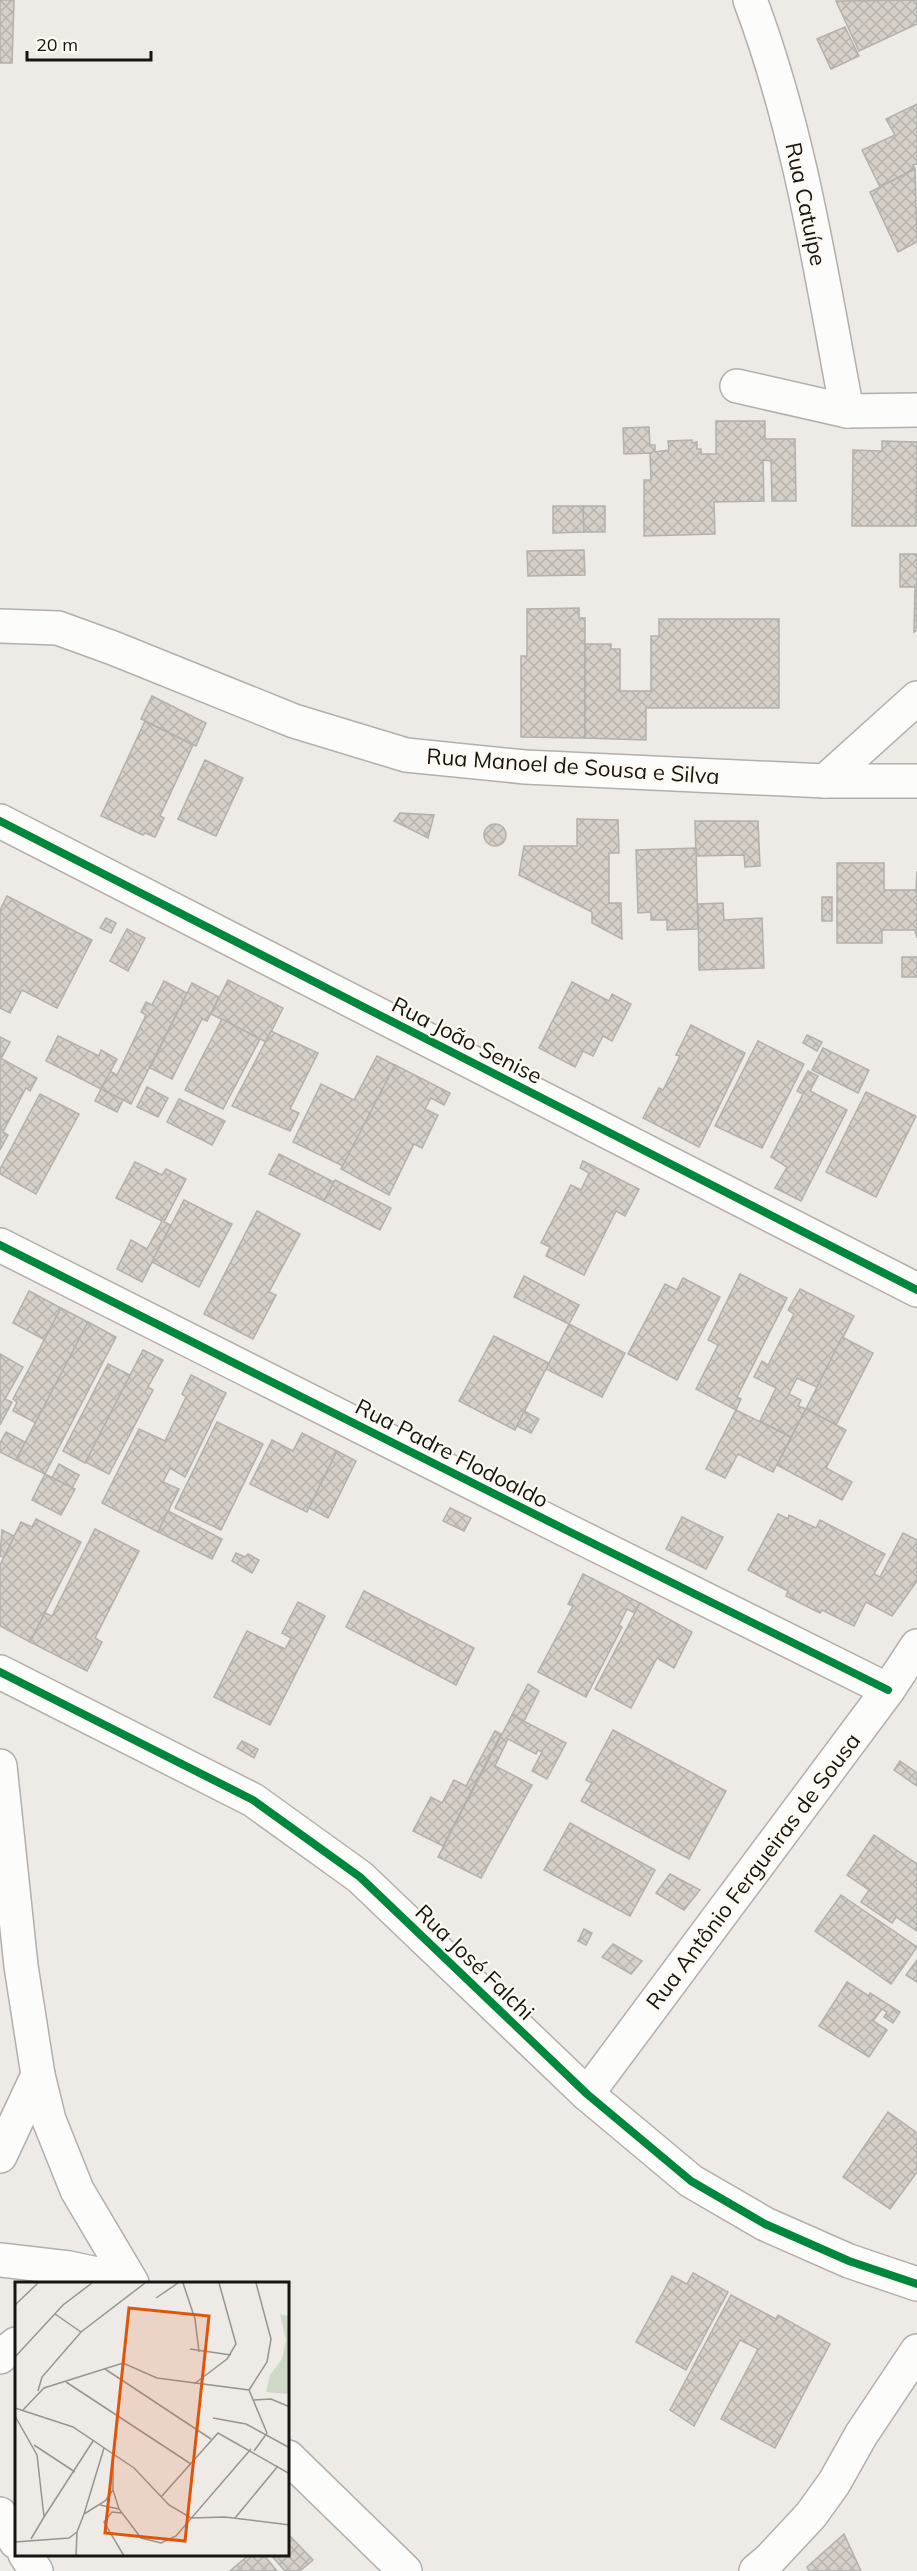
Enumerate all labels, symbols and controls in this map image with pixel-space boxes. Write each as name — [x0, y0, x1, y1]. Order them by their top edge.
scale bar — [27, 24, 152, 62]
text: 20 m — [36, 33, 78, 56]
street label: Rua Catuípe — [779, 140, 833, 268]
street label: Rua Manoel de Sousa e Silva — [426, 742, 720, 790]
street label: Rua João Senise — [387, 990, 547, 1090]
street label: Rua Padre Flodoaldo — [351, 1392, 553, 1514]
street label: Rua Antônio Fergueiras de Sousa — [640, 1727, 866, 2015]
street label: Rua José Falchi — [410, 1898, 540, 2026]
inset map — [15, 2282, 290, 2556]

